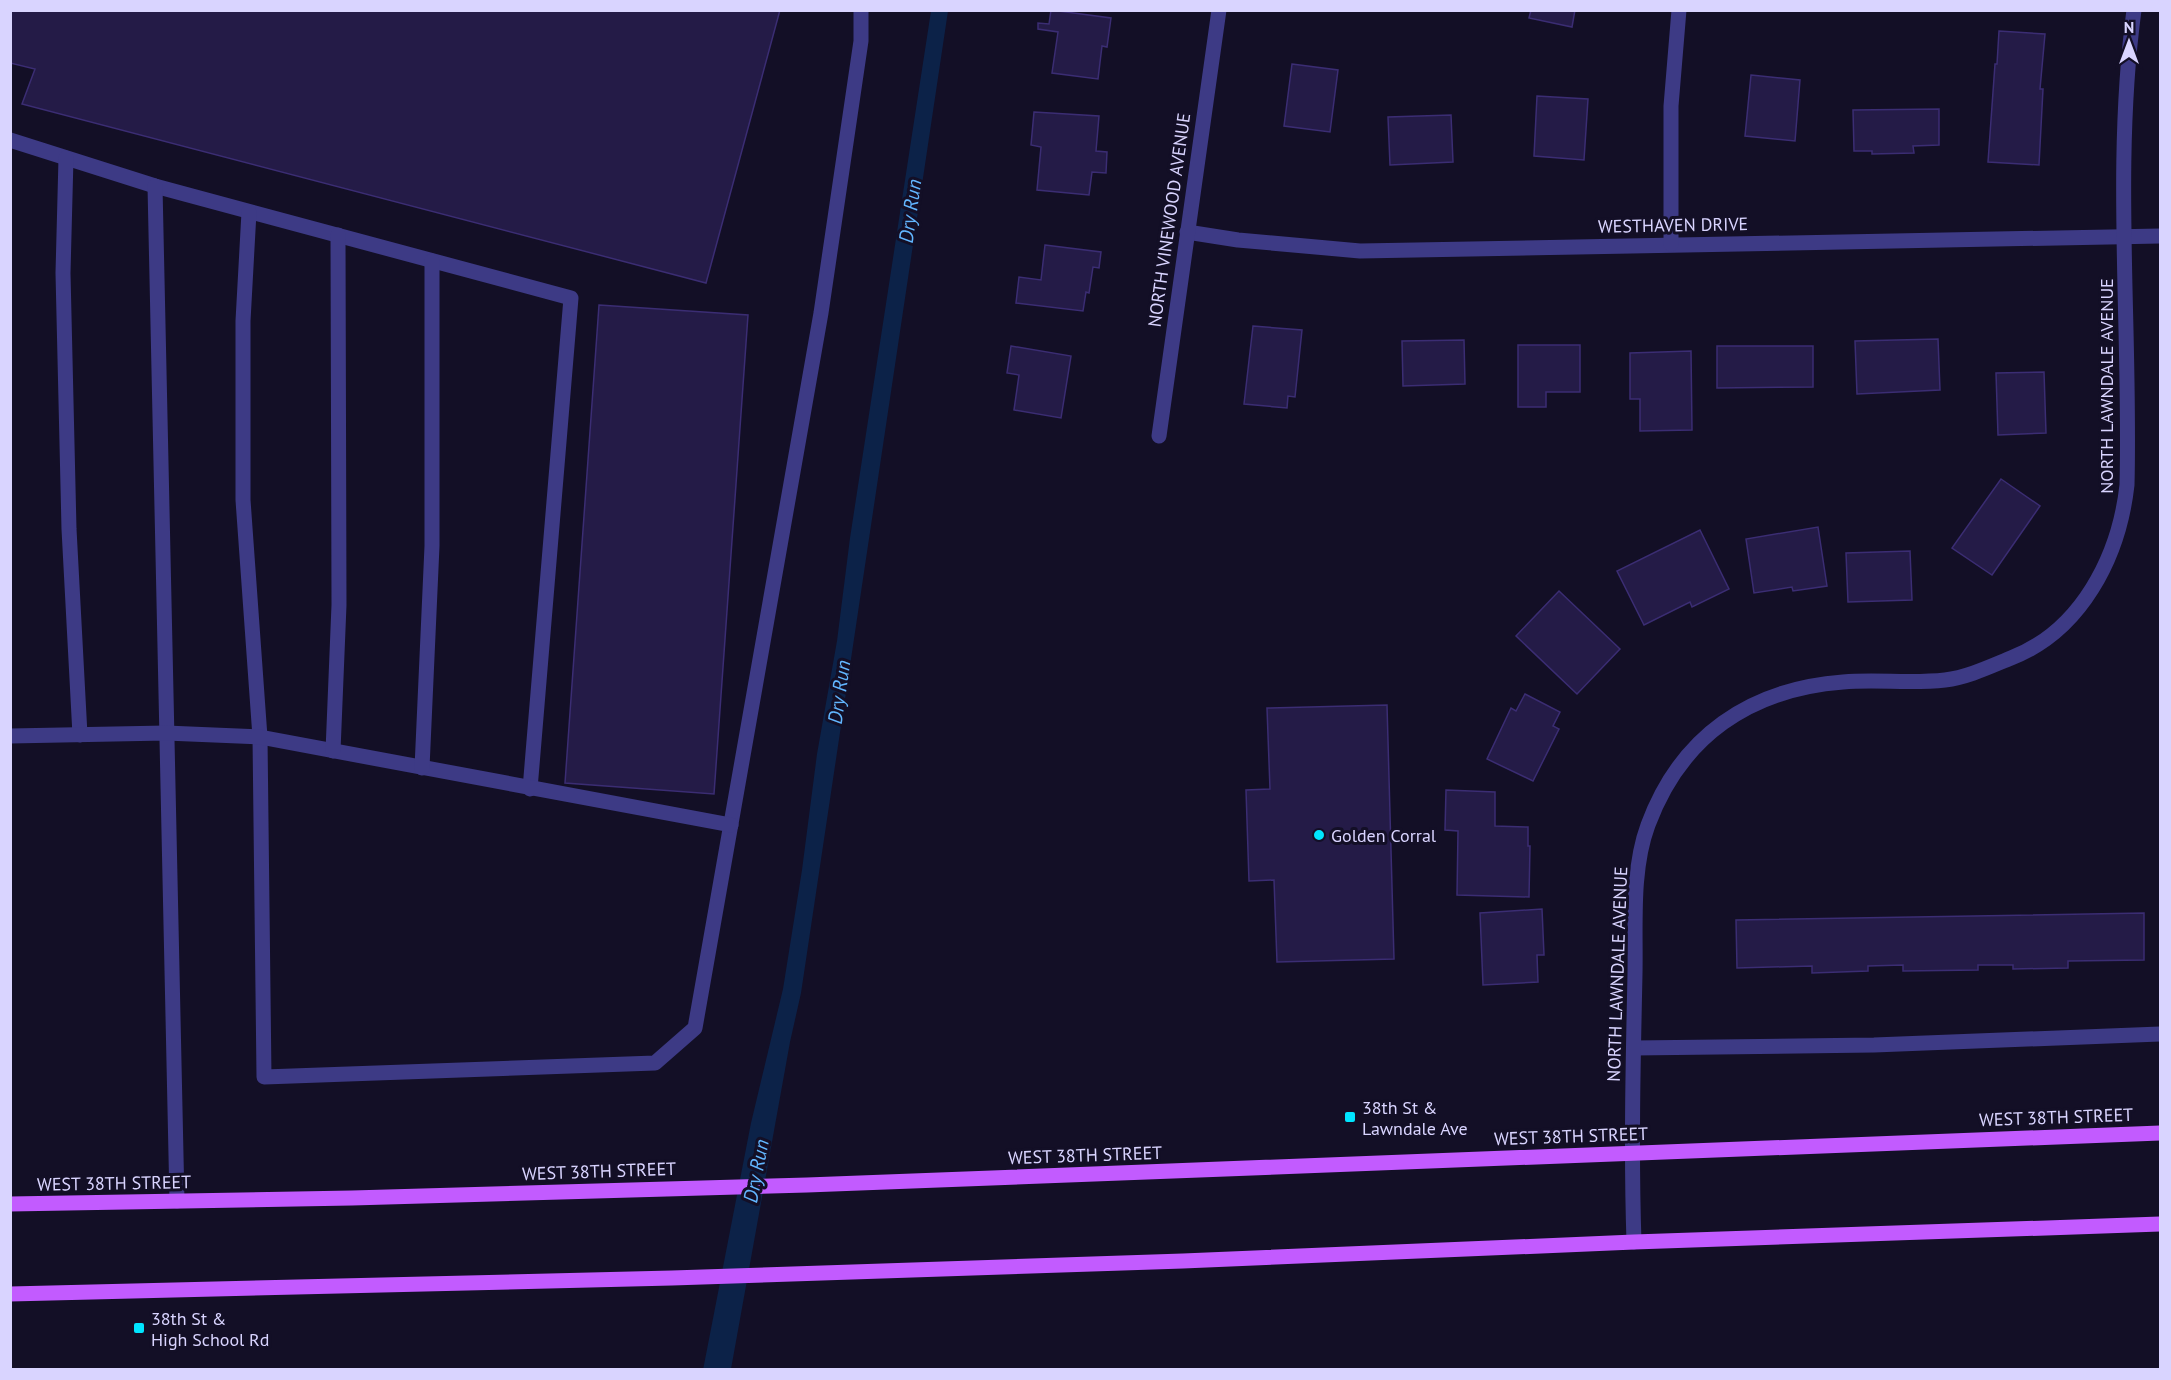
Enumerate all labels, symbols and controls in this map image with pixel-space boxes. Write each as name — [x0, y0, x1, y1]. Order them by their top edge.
north arrow — [2099, 12, 2159, 72]
text: N — [2124, 17, 2134, 37]
street label: NORTH VINEWOOD AVENUE — [1143, 112, 1195, 328]
water label: Dry Run — [893, 177, 927, 245]
street label: WESTHAVEN DRIVE — [1598, 212, 1748, 238]
street label: NORTH LAWNDALE AVENUE — [2095, 278, 2118, 494]
water label: Dry Run — [822, 658, 856, 726]
place label: Golden Corral — [1331, 824, 1437, 847]
marker: Golden Corral — [1312, 828, 1326, 842]
street label: NORTH LAWNDALE AVENUE — [1602, 866, 1632, 1082]
place label: 38th St & Lawndale Ave — [1362, 1096, 1468, 1140]
street label: WEST 38TH STREET — [1979, 1103, 2133, 1131]
marker: 38th St & Lawndale Ave — [1343, 1110, 1357, 1124]
street label: WEST 38TH STREET — [1494, 1122, 1648, 1150]
water label: Dry Run — [737, 1137, 775, 1205]
street label: WEST 38TH STREET — [1008, 1141, 1162, 1169]
street label: WEST 38TH STREET — [522, 1157, 676, 1185]
street label: WEST 38TH STREET — [37, 1170, 191, 1196]
place label: 38th St & High School Rd — [151, 1307, 270, 1351]
marker: 38th St & High School Rd — [132, 1321, 146, 1335]

